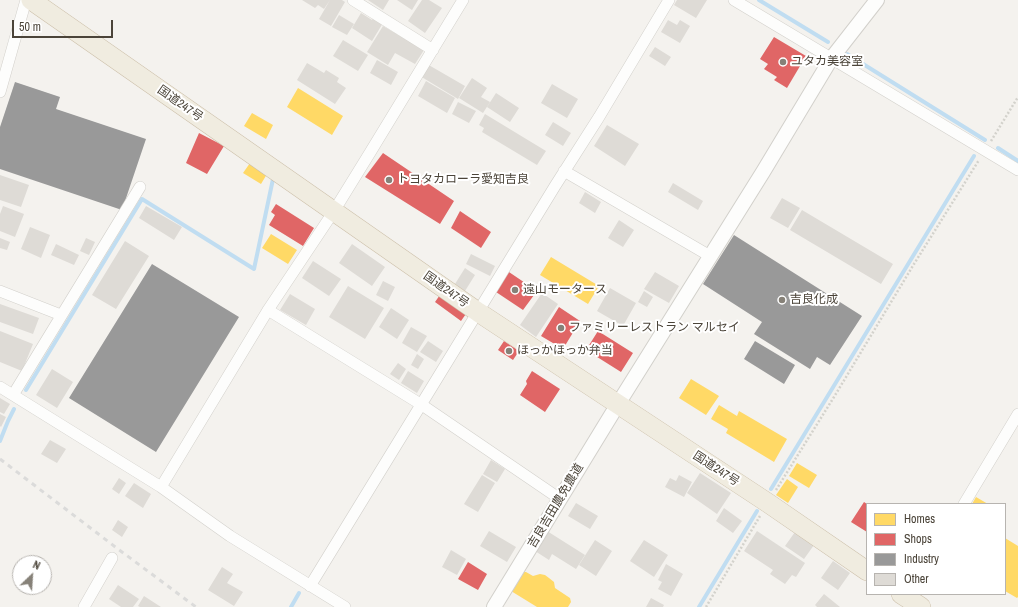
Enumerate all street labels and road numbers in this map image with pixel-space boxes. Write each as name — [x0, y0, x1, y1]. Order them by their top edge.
street label: 国道247号 — [154, 83, 206, 125]
street label: 国道247号 — [420, 269, 472, 311]
street label: 国道247号 — [690, 449, 742, 489]
street label: 吉良吉田農免農道 — [525, 461, 587, 551]

